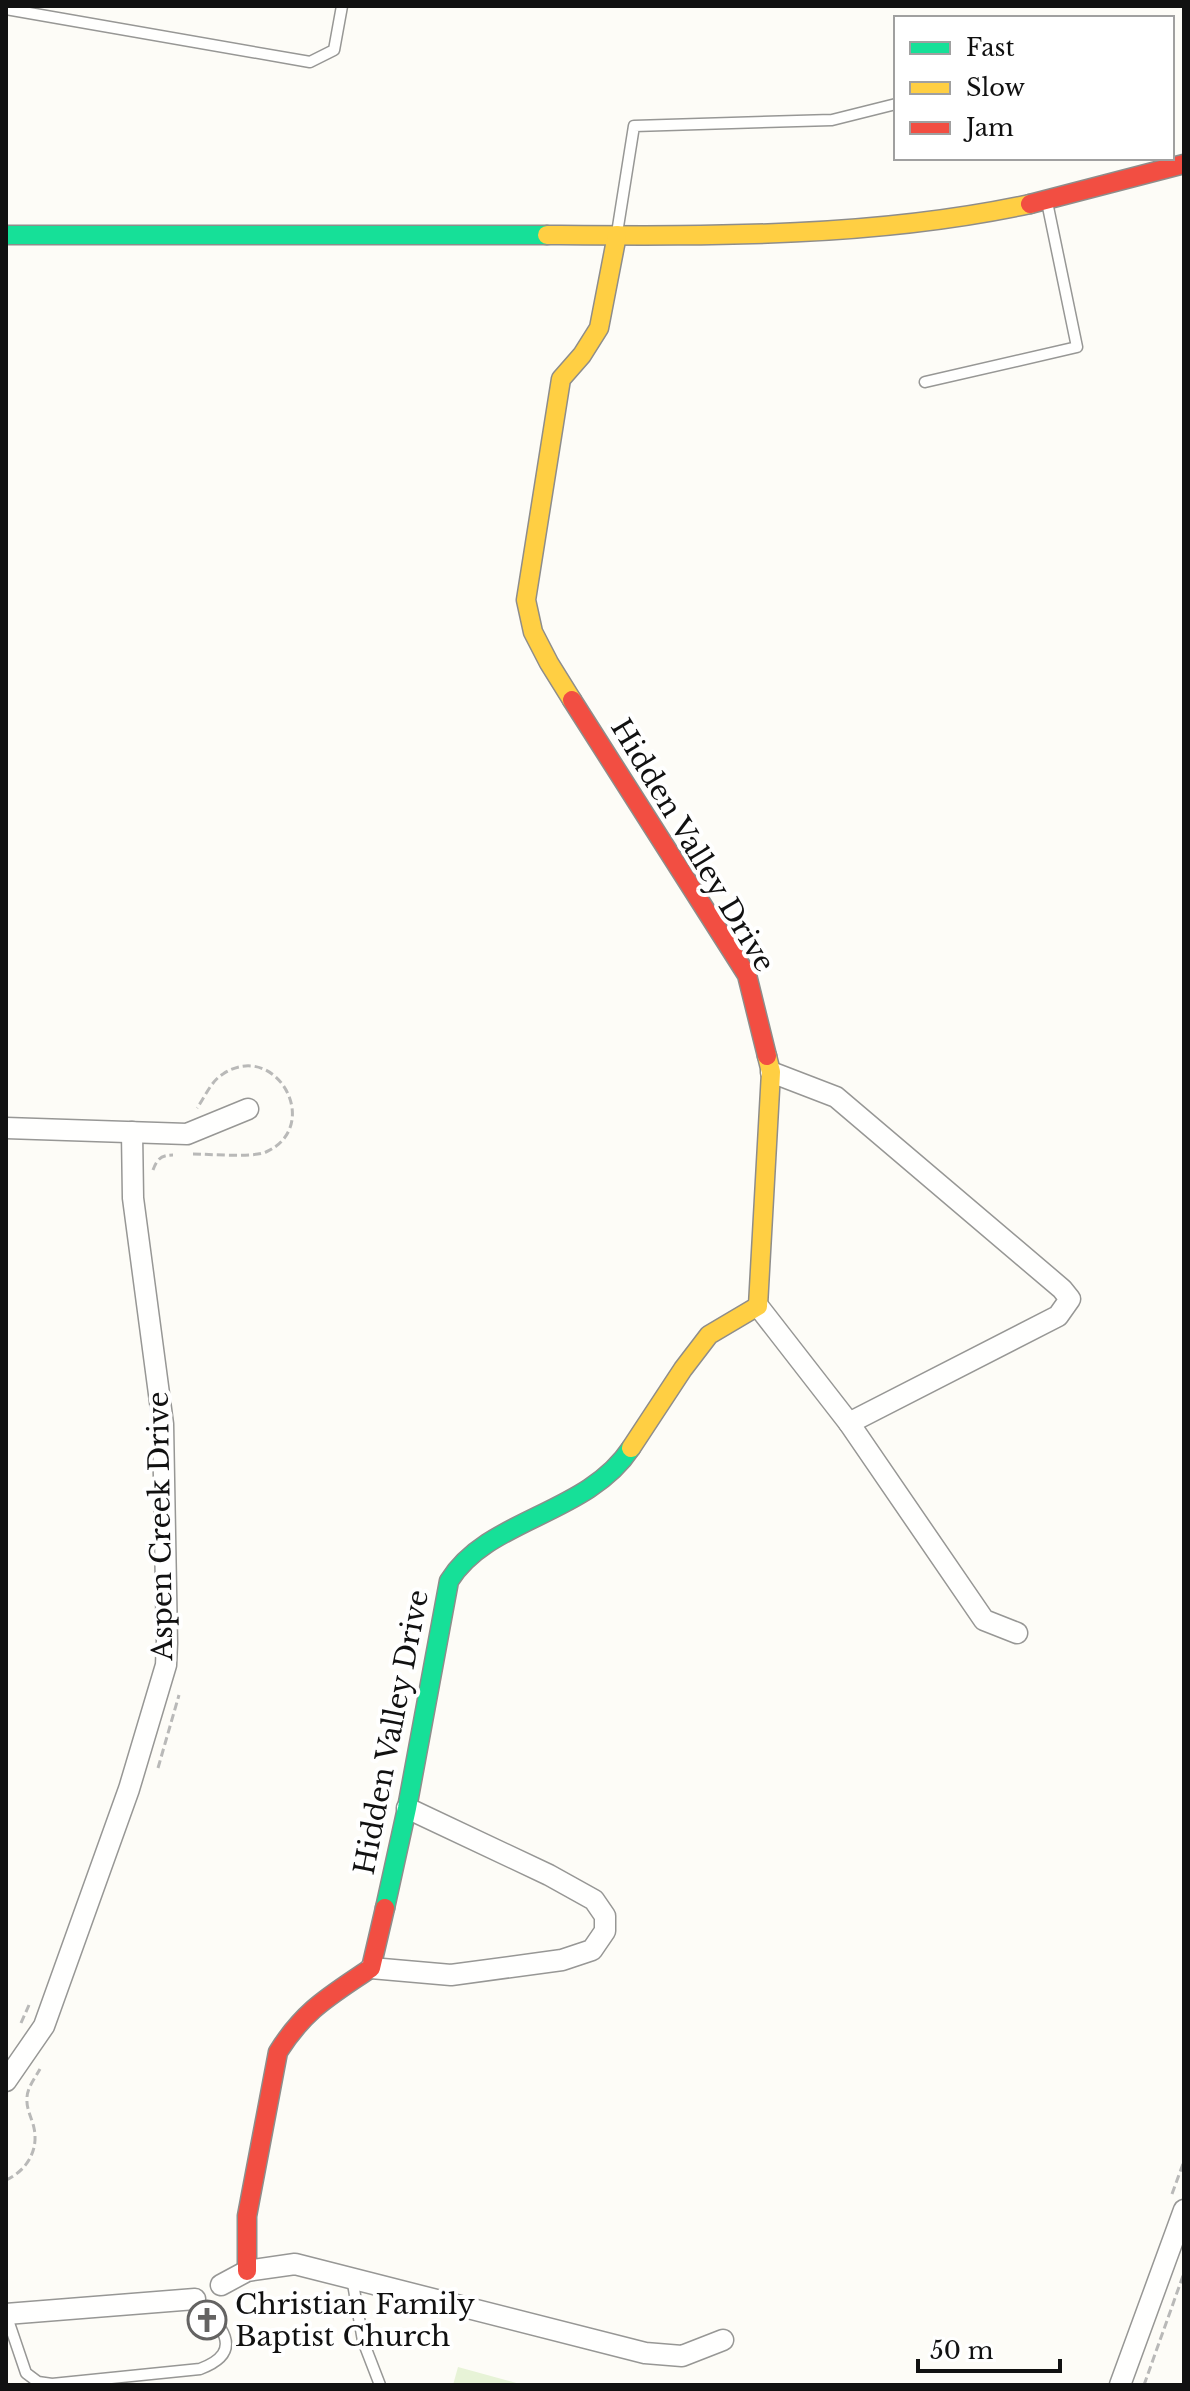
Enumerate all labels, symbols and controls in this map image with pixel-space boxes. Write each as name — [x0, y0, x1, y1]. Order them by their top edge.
legend — [894, 16, 1174, 160]
text: Fast — [966, 33, 1014, 62]
text: Slow — [966, 73, 1025, 102]
text: Jam — [963, 113, 1014, 142]
street label: Hidden Valley Drive — [603, 712, 782, 978]
street label: Aspen Creek Drive — [141, 1391, 180, 1662]
street label: Hidden Valley Drive — [347, 1587, 436, 1877]
place label: Christian Family Baptist Church — [235, 2287, 475, 2354]
church icon: Christian Family Baptist Church — [186, 2299, 228, 2341]
scale bar — [918, 2323, 1060, 2373]
text: 50 m — [930, 2336, 994, 2365]

